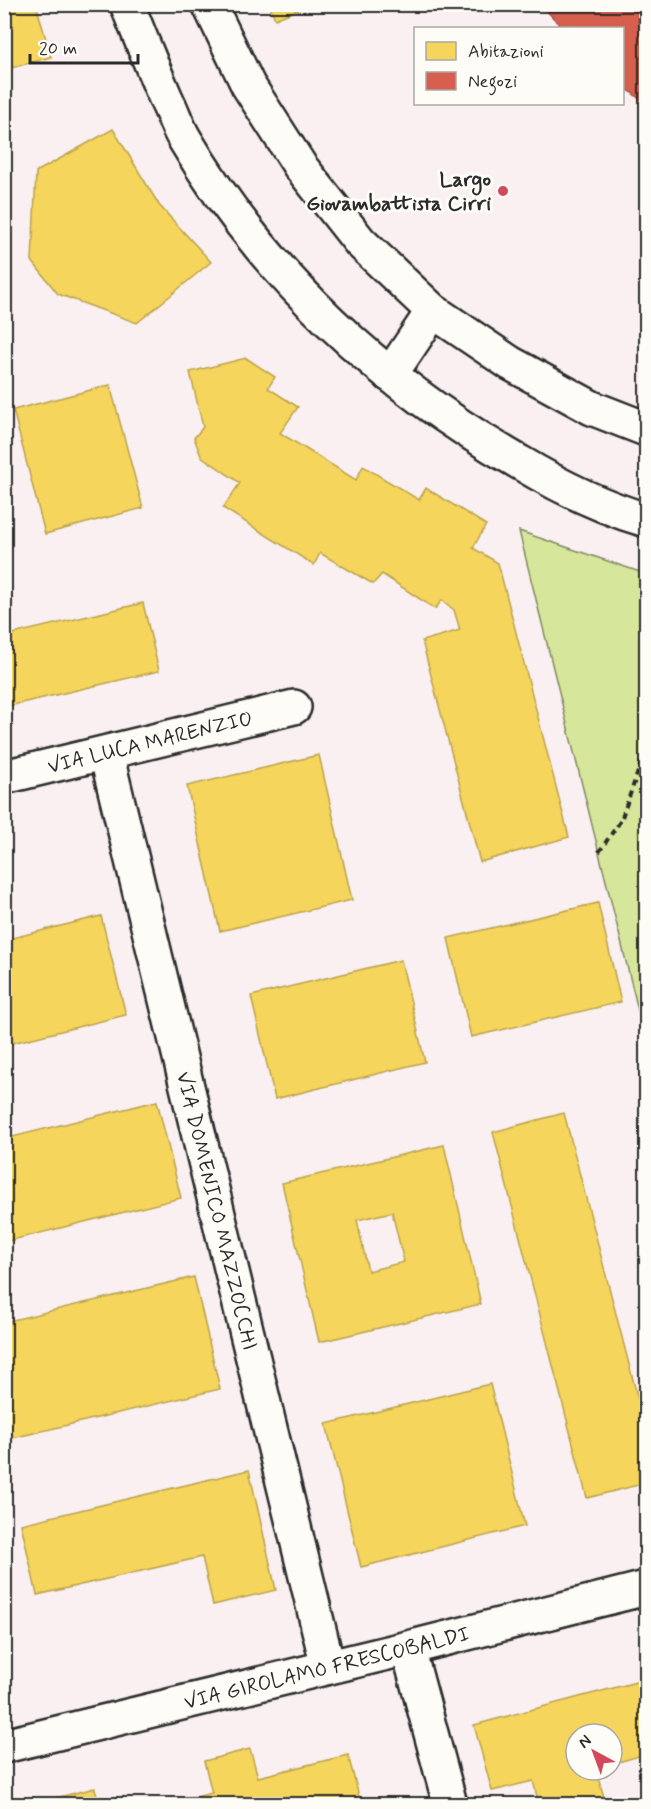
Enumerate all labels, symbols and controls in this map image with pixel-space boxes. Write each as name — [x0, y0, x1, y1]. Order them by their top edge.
scale bar — [30, 27, 138, 65]
legend — [414, 27, 624, 105]
text: 20 m — [39, 37, 77, 61]
text: Abitazioni — [468, 40, 544, 64]
text: Negozi — [468, 70, 517, 96]
place label: Largo Giovambattista Cirri — [306, 166, 491, 218]
marker: Largo Giovambattista Cirri — [496, 184, 510, 198]
street label: VIA LUCA MARENZIO — [45, 705, 255, 781]
street label: VIA DOMENICO MAZZOCCHI — [169, 1069, 263, 1353]
street label: VIA GIROLAMO FRESCOBALDI — [181, 1620, 472, 1717]
north arrow — [564, 1722, 624, 1782]
text: N — [574, 1730, 596, 1753]

